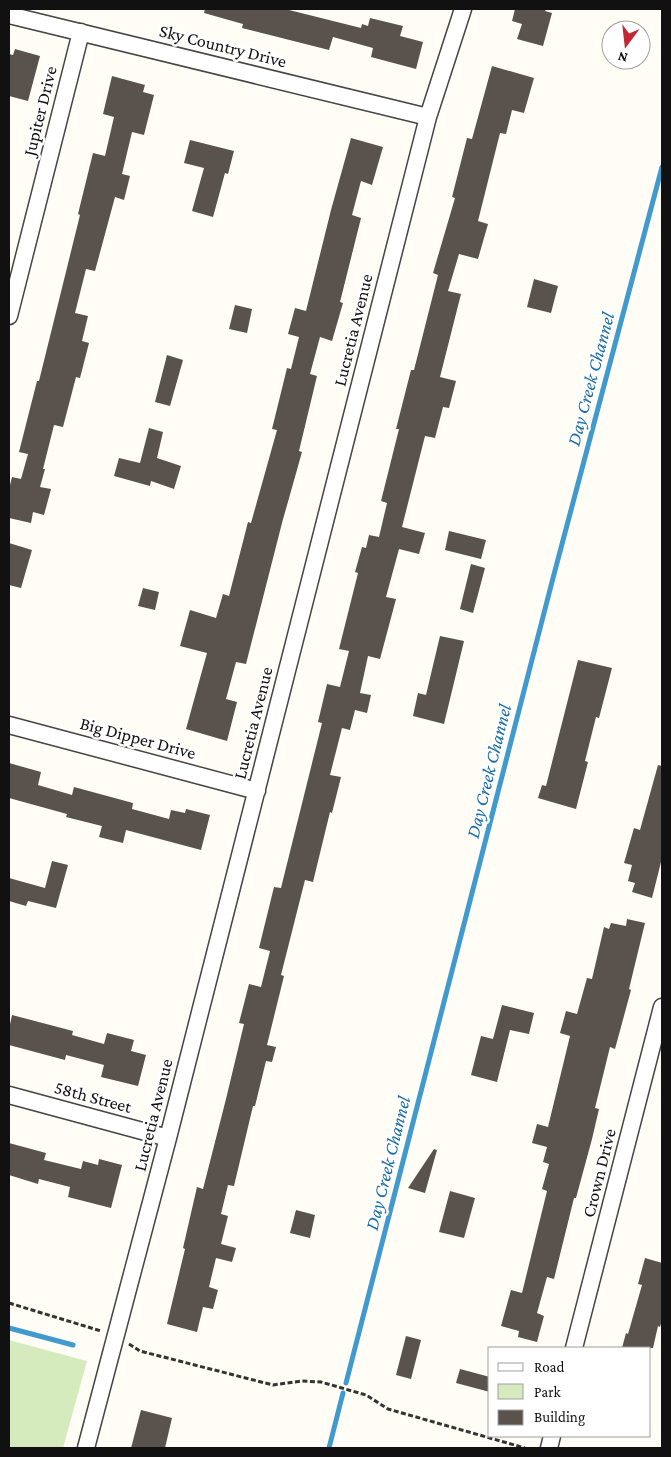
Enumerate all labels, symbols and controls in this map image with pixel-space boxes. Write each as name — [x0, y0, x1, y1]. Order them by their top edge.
north arrow — [601, 20, 651, 70]
street label: Sky Country Drive — [157, 21, 289, 71]
text: N — [616, 48, 629, 67]
street label: Jupiter Drive — [19, 64, 61, 160]
street label: Lucretia Avenue — [329, 272, 377, 388]
water label: Day Creek Channel — [563, 310, 618, 448]
street label: Lucretia Avenue — [229, 665, 277, 781]
water label: Day Creek Channel — [462, 702, 515, 840]
street label: Big Dipper Drive — [78, 713, 198, 763]
street label: Lucretia Avenue — [129, 1057, 177, 1173]
street label: 58th Street — [52, 1077, 135, 1117]
water label: Day Creek Channel — [361, 1094, 414, 1232]
street label: Crown Drive — [578, 1126, 620, 1220]
legend — [488, 1347, 651, 1437]
text: Road — [534, 1359, 565, 1375]
text: Park — [534, 1384, 561, 1400]
text: Building — [534, 1409, 585, 1426]

